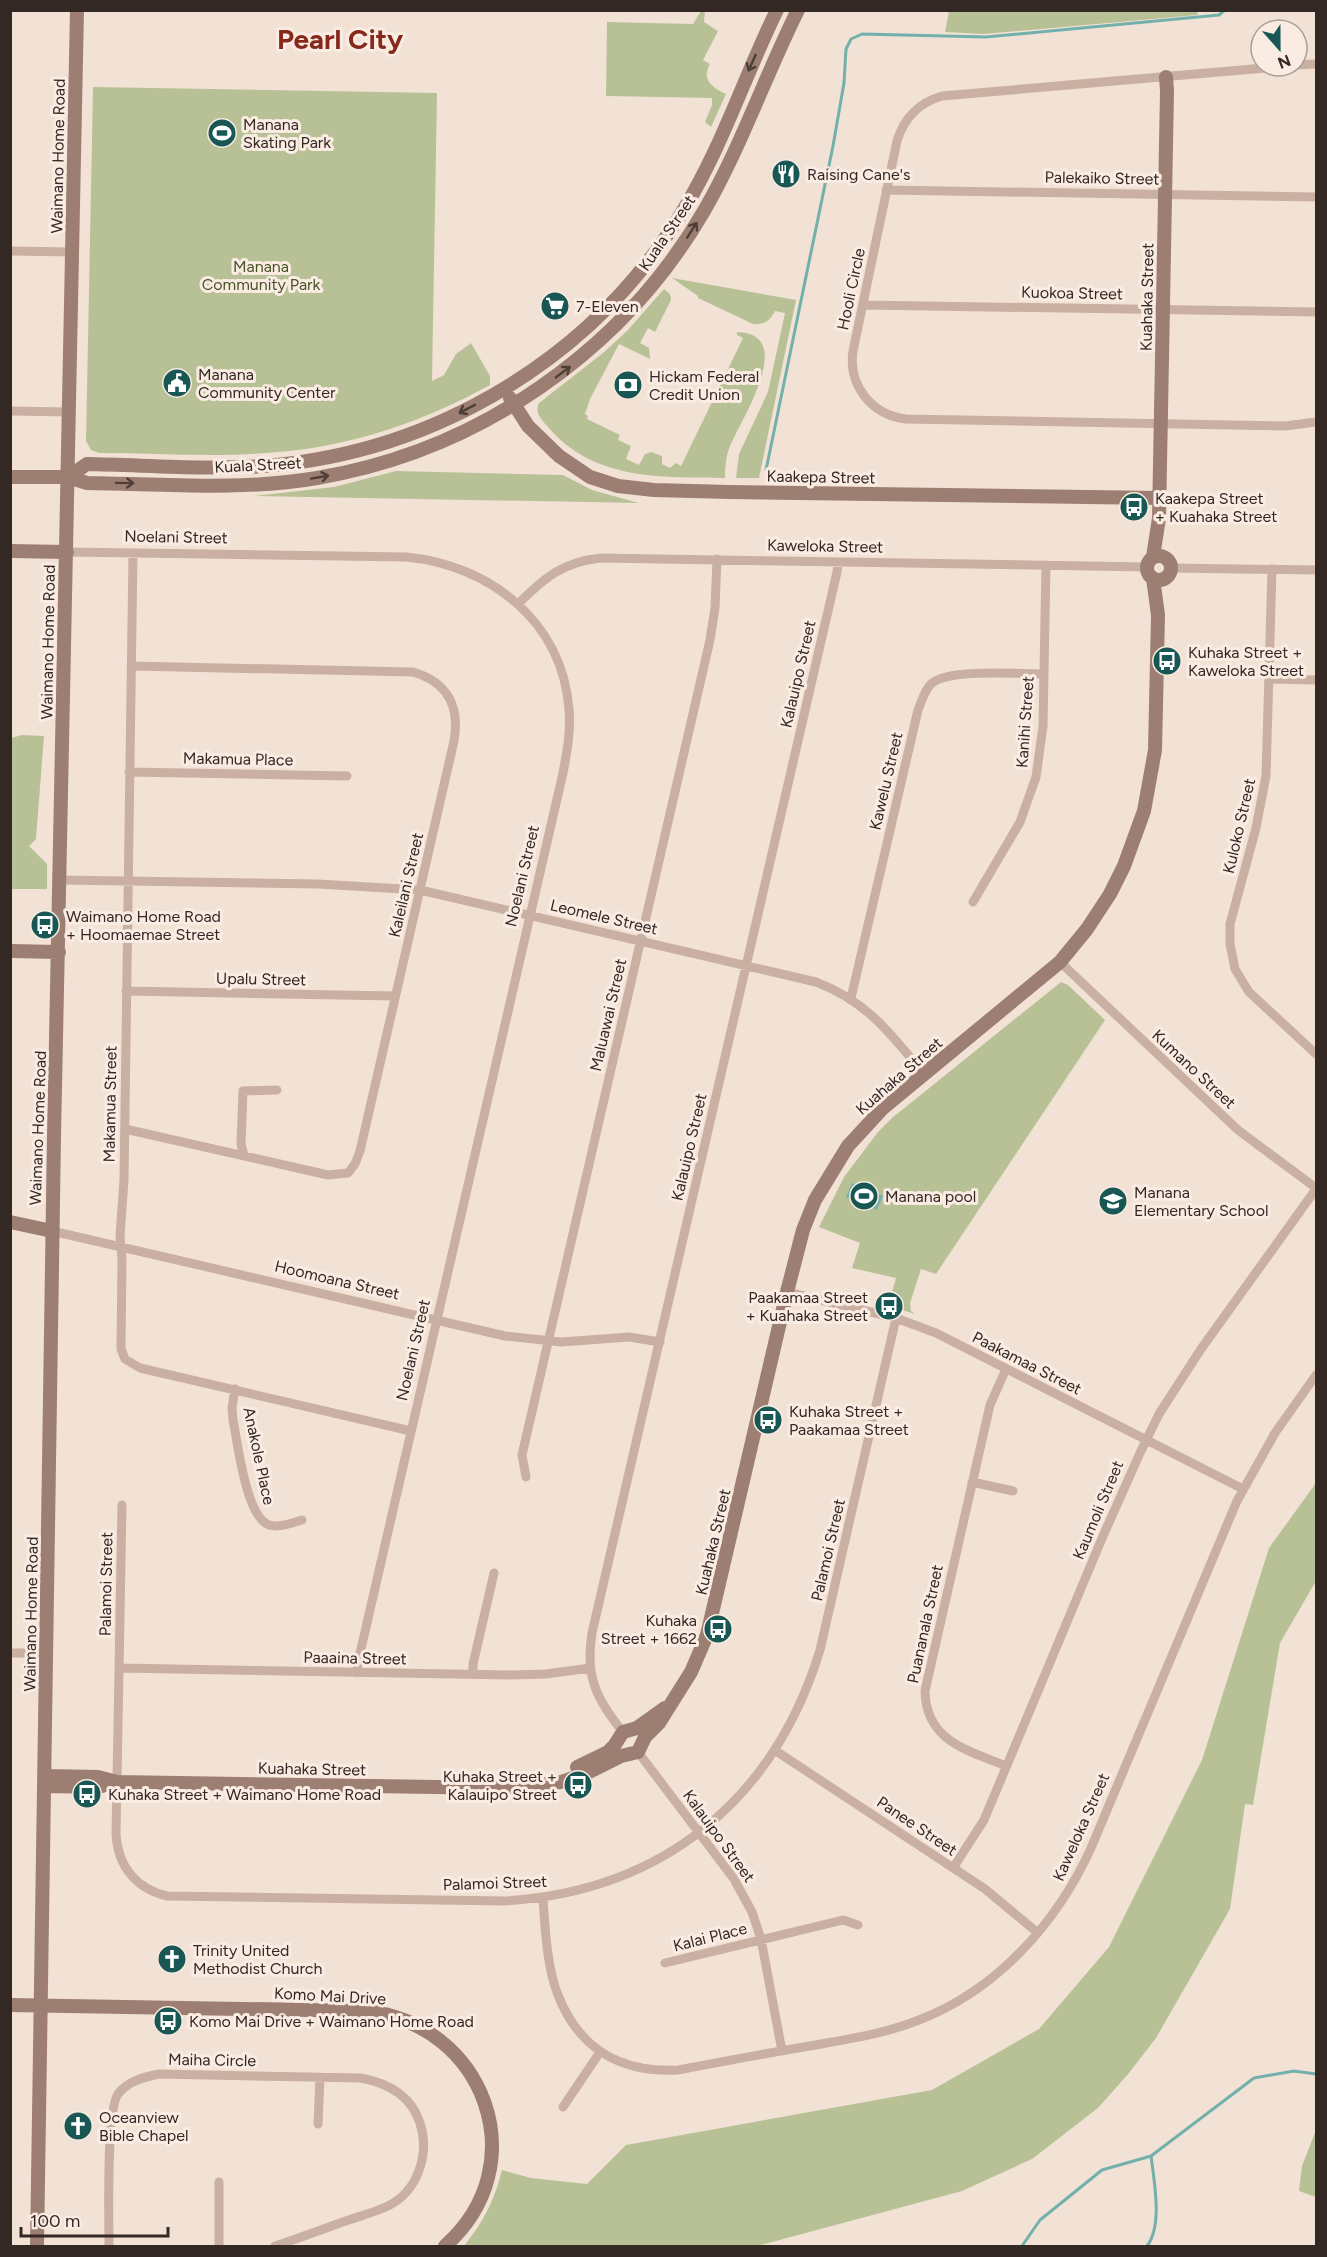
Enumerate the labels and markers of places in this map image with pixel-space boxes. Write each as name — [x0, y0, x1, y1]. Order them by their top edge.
place label: Manana Skating Park — [243, 115, 331, 152]
sports icon: Manana Skating Park — [206, 117, 238, 149]
restaurant icon: Raising Cane's — [770, 158, 802, 190]
place label: Raising Cane's — [807, 165, 910, 184]
supermarket icon: 7-Eleven — [539, 290, 571, 322]
place label: 7-Eleven — [576, 297, 639, 316]
place label: Manana Community Center — [198, 365, 336, 402]
public building icon: Manana Community Center — [161, 367, 193, 399]
place label: Hickam Federal Credit Union — [649, 367, 759, 404]
bank icon: Hickam Federal Credit Union — [612, 369, 644, 401]
place label: Kaakepa Street + Kuahaka Street — [1155, 489, 1277, 526]
bus stop icon: Kaakepa Street + Kuahaka Street — [1118, 491, 1150, 523]
place label: Kuhaka Street + Kaweloka Street — [1188, 643, 1304, 680]
bus stop icon: Kuhaka Street + Kaweloka Street — [1151, 645, 1183, 677]
place label: Waimano Home Road + Hoomaemae Street — [66, 907, 221, 944]
bus stop icon: Waimano Home Road + Hoomaemae Street — [29, 909, 61, 941]
sports icon: Manana pool — [848, 1180, 880, 1212]
place label: Manana Elementary School — [1134, 1183, 1268, 1220]
school or university icon: Manana Elementary School — [1097, 1185, 1129, 1217]
place label: Manana pool — [885, 1187, 976, 1206]
place label: Paakamaa Street + Kuahaka Street — [746, 1288, 868, 1325]
bus stop icon: Paakamaa Street + Kuahaka Street — [873, 1290, 905, 1322]
place label: Kuhaka Street + Paakamaa Street — [789, 1402, 909, 1439]
bus stop icon: Kuhaka Street + Paakamaa Street — [752, 1404, 784, 1436]
place label: Kuhaka Street + 1662 — [601, 1611, 697, 1648]
bus stop icon: Kuhaka Street + 1662 — [702, 1613, 734, 1645]
place label: Kuhaka Street + Kalauipo Street — [443, 1767, 557, 1804]
bus stop icon: Kuhaka Street + Kalauipo Street — [562, 1769, 594, 1801]
bus stop icon: Kuhaka Street + Waimano Home Road — [71, 1778, 103, 1810]
place label: Kuhaka Street + Waimano Home Road — [108, 1785, 381, 1804]
place label: Trinity United Methodist Church — [193, 1941, 323, 1978]
church icon: Trinity United Methodist Church — [156, 1943, 188, 1975]
bus stop icon: Komo Mai Drive + Waimano Home Road — [152, 2005, 184, 2037]
place label: Komo Mai Drive + Waimano Home Road — [189, 2012, 474, 2031]
place label: Oceanview Bible Chapel — [99, 2108, 188, 2145]
church icon: Oceanview Bible Chapel — [62, 2110, 94, 2142]

